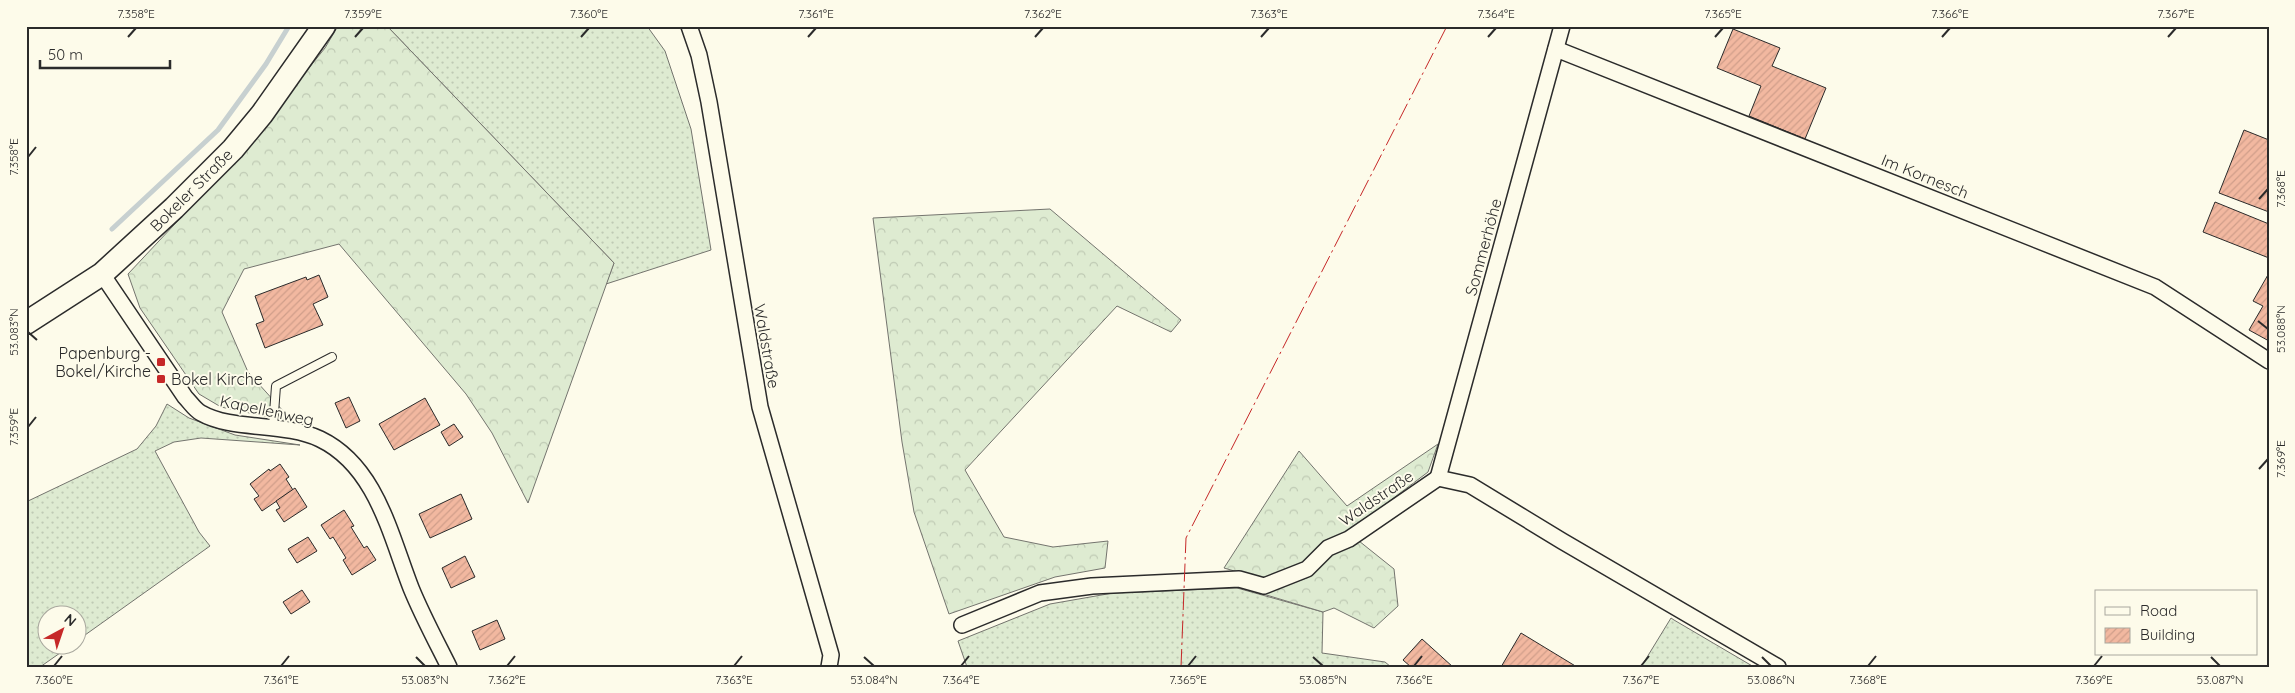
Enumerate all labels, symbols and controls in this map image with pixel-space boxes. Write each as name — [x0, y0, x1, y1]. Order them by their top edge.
text: 7.358°E — [117, 6, 155, 21]
text: 7.359°E — [344, 6, 382, 21]
text: 7.360°E — [570, 6, 608, 21]
text: 7.361°E — [798, 6, 834, 21]
text: 7.362°E — [1024, 6, 1062, 21]
text: 7.363°E — [1250, 6, 1288, 21]
text: 7.364°E — [1477, 6, 1515, 21]
text: 7.365°E — [1704, 6, 1742, 21]
text: 7.366°E — [1931, 6, 1969, 21]
text: 7.367°E — [2157, 6, 2195, 21]
scale bar — [40, 38, 170, 70]
text: 50 m — [48, 45, 83, 64]
text: 7.358°E — [6, 138, 21, 176]
street label: Bokeler Straße — [145, 144, 237, 236]
street label: Im Kornesch — [1878, 149, 1972, 203]
text: 7.368°E — [2273, 170, 2288, 208]
street label: Sommerhöhe — [1460, 196, 1506, 298]
street label: Waldstraße — [750, 302, 784, 390]
text: 53.088°N — [2273, 305, 2288, 353]
text: 53.083°N — [6, 308, 21, 356]
place label: Papenburg - Bokel/Kirche — [55, 343, 151, 381]
marker: Papenburg - Bokel/Kirche — [155, 356, 167, 368]
place label: Bokel Kirche — [171, 369, 263, 389]
marker: Bokel Kirche — [155, 373, 167, 385]
street label: Kapellenweg — [218, 390, 316, 430]
text: 7.359°E — [6, 408, 21, 446]
text: 7.369°E — [2273, 440, 2288, 478]
street label: Waldstraße — [1335, 466, 1417, 530]
legend — [2095, 590, 2258, 656]
text: Road — [2140, 601, 2177, 620]
north arrow — [38, 606, 88, 656]
text: N — [61, 610, 80, 630]
text: Building — [2140, 625, 2195, 644]
text: 7.360°E — [35, 672, 73, 687]
text: 7.361°E — [263, 672, 299, 687]
text: 53.083°N — [401, 672, 449, 687]
text: 7.362°E — [488, 672, 526, 687]
text: 7.363°E — [715, 672, 753, 687]
text: 53.084°N — [850, 672, 898, 687]
text: 7.364°E — [942, 672, 980, 687]
text: 7.365°E — [1169, 672, 1207, 687]
text: 53.085°N — [1299, 672, 1347, 687]
text: 7.366°E — [1395, 672, 1433, 687]
text: 7.367°E — [1622, 672, 1660, 687]
text: 53.086°N — [1747, 672, 1795, 687]
text: 7.368°E — [1849, 672, 1887, 687]
text: 7.369°E — [2075, 672, 2113, 687]
text: 53.087°N — [2196, 672, 2244, 687]

